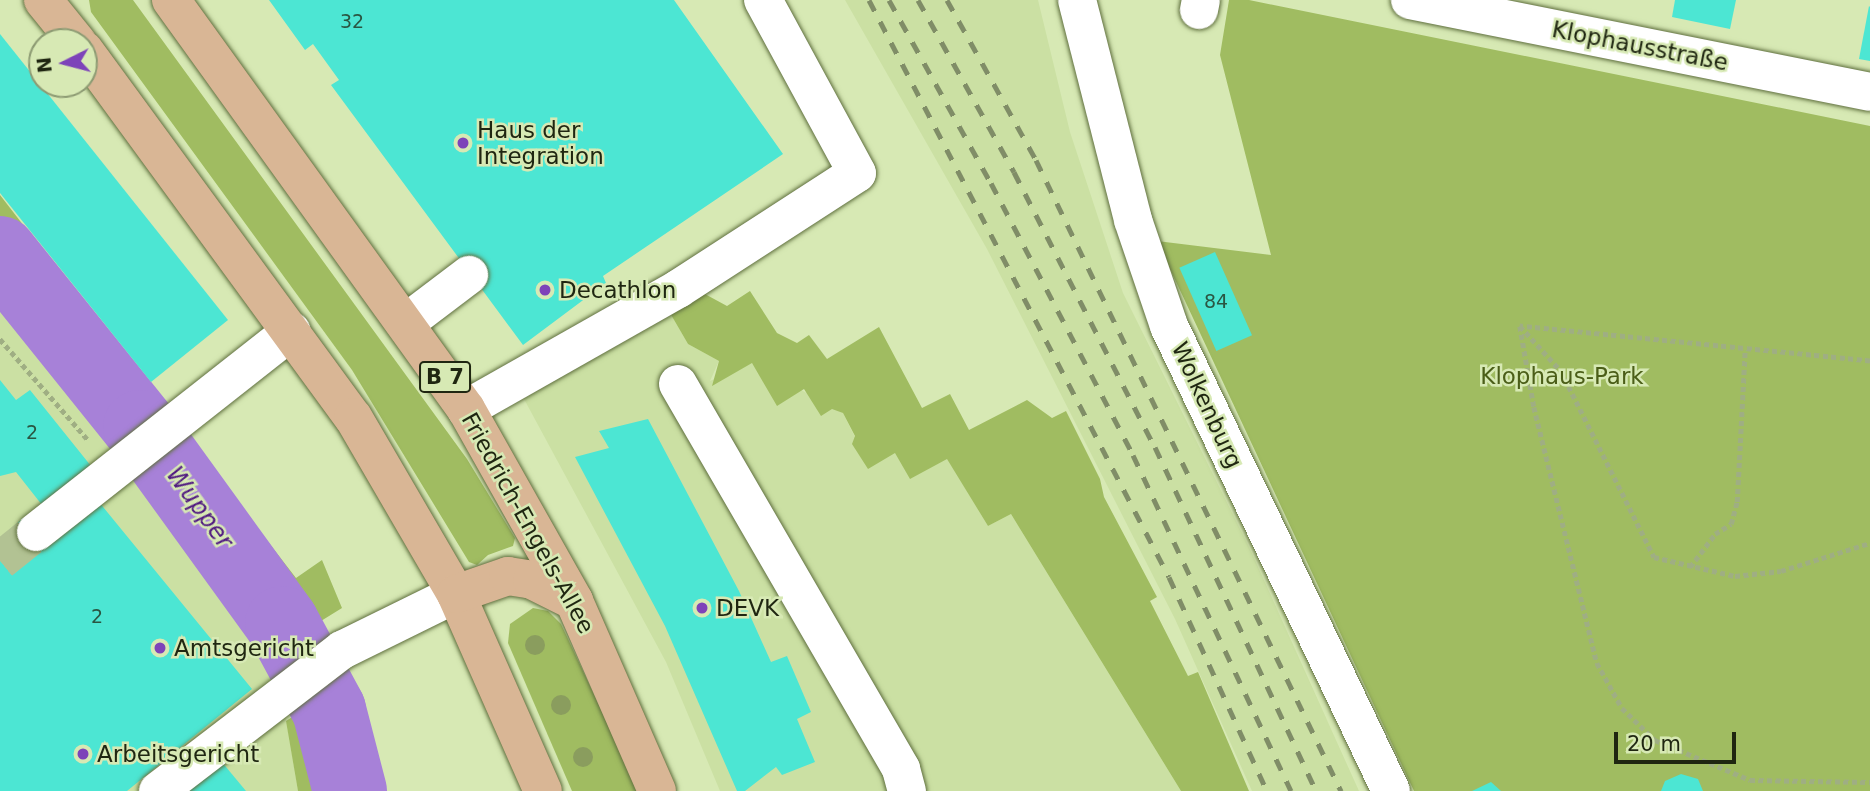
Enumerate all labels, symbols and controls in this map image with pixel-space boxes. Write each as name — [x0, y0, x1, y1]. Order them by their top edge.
house number: 32 — [340, 11, 364, 33]
street label: Klophausstraße — [1550, 15, 1730, 77]
north arrow — [28, 28, 98, 98]
text: N — [32, 56, 56, 74]
place label: Haus der Integration — [477, 116, 604, 170]
marker: Haus der Integration — [455, 135, 471, 151]
place label: Decathlon — [559, 276, 676, 304]
marker: Decathlon — [537, 282, 553, 298]
house number: 84 — [1204, 291, 1228, 313]
street label: Wolkenburg — [1166, 338, 1248, 472]
road number: B 7 — [419, 360, 471, 394]
park label: Klophaus-Park — [1480, 362, 1644, 390]
street label: Friedrich-Engels-Allee — [456, 408, 600, 638]
house number: 2 — [26, 422, 38, 444]
water label: Wupper — [160, 461, 238, 555]
place label: DEVK — [716, 594, 779, 622]
marker: DEVK — [694, 600, 710, 616]
house number: 2 — [91, 606, 103, 628]
place label: Amtsgericht — [174, 634, 314, 662]
marker: Amtsgericht — [152, 640, 168, 656]
scale bar — [1618, 718, 1741, 762]
text: 20 m — [1627, 732, 1681, 756]
place label: Arbeitsgericht — [97, 740, 259, 768]
marker: Arbeitsgericht — [75, 746, 91, 762]

